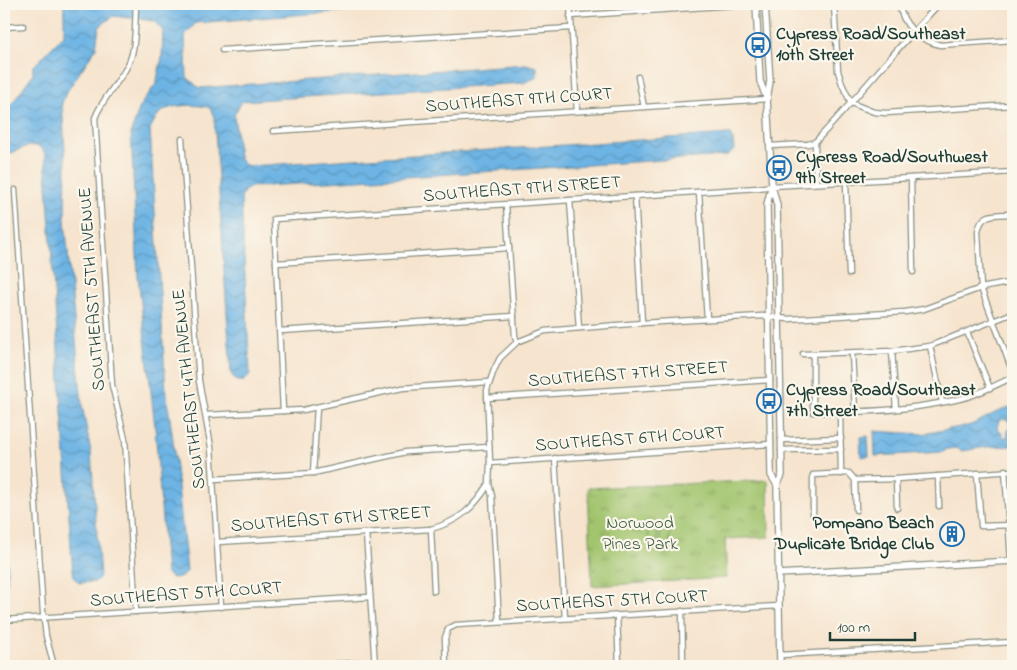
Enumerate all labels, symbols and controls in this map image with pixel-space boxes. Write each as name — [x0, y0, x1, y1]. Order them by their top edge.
place label: Cypress Road/Southeast 10th Street — [776, 22, 967, 69]
bus stop icon: Cypress Road/Southeast 10th Street — [745, 32, 771, 58]
street label: SOUTHEAST 9TH COURT — [425, 81, 613, 121]
place label: Cypress Road/Southwest 9th Street — [795, 145, 989, 192]
bus stop icon: Cypress Road/Southwest 9th Street — [766, 155, 792, 181]
street label: SOUTHEAST 9TH STREET — [422, 170, 622, 210]
street label: SOUTHEAST 5TH AVENUE — [73, 186, 113, 392]
street label: SOUTHEAST 4TH AVENUE — [167, 287, 213, 491]
street label: SOUTHEAST 7TH STREET — [527, 355, 729, 395]
place label: Cypress Road/Southeast 7th Street — [786, 378, 977, 425]
bus stop icon: Cypress Road/Southeast 7th Street — [756, 388, 782, 414]
street label: SOUTHEAST 6TH COURT — [534, 420, 726, 460]
street label: SOUTHEAST 6TH STREET — [230, 500, 432, 540]
park label: Norwood Pines Park — [602, 511, 678, 558]
place label: Pompano Beach Duplicate Bridge Club — [773, 511, 934, 559]
building icon: Pompano Beach Duplicate Bridge Club — [939, 521, 965, 547]
street label: SOUTHEAST 5TH COURT — [89, 575, 283, 615]
street label: SOUTHEAST 5TH COURT — [515, 584, 709, 620]
scale bar — [830, 610, 914, 642]
text: 100 m — [837, 617, 870, 639]

